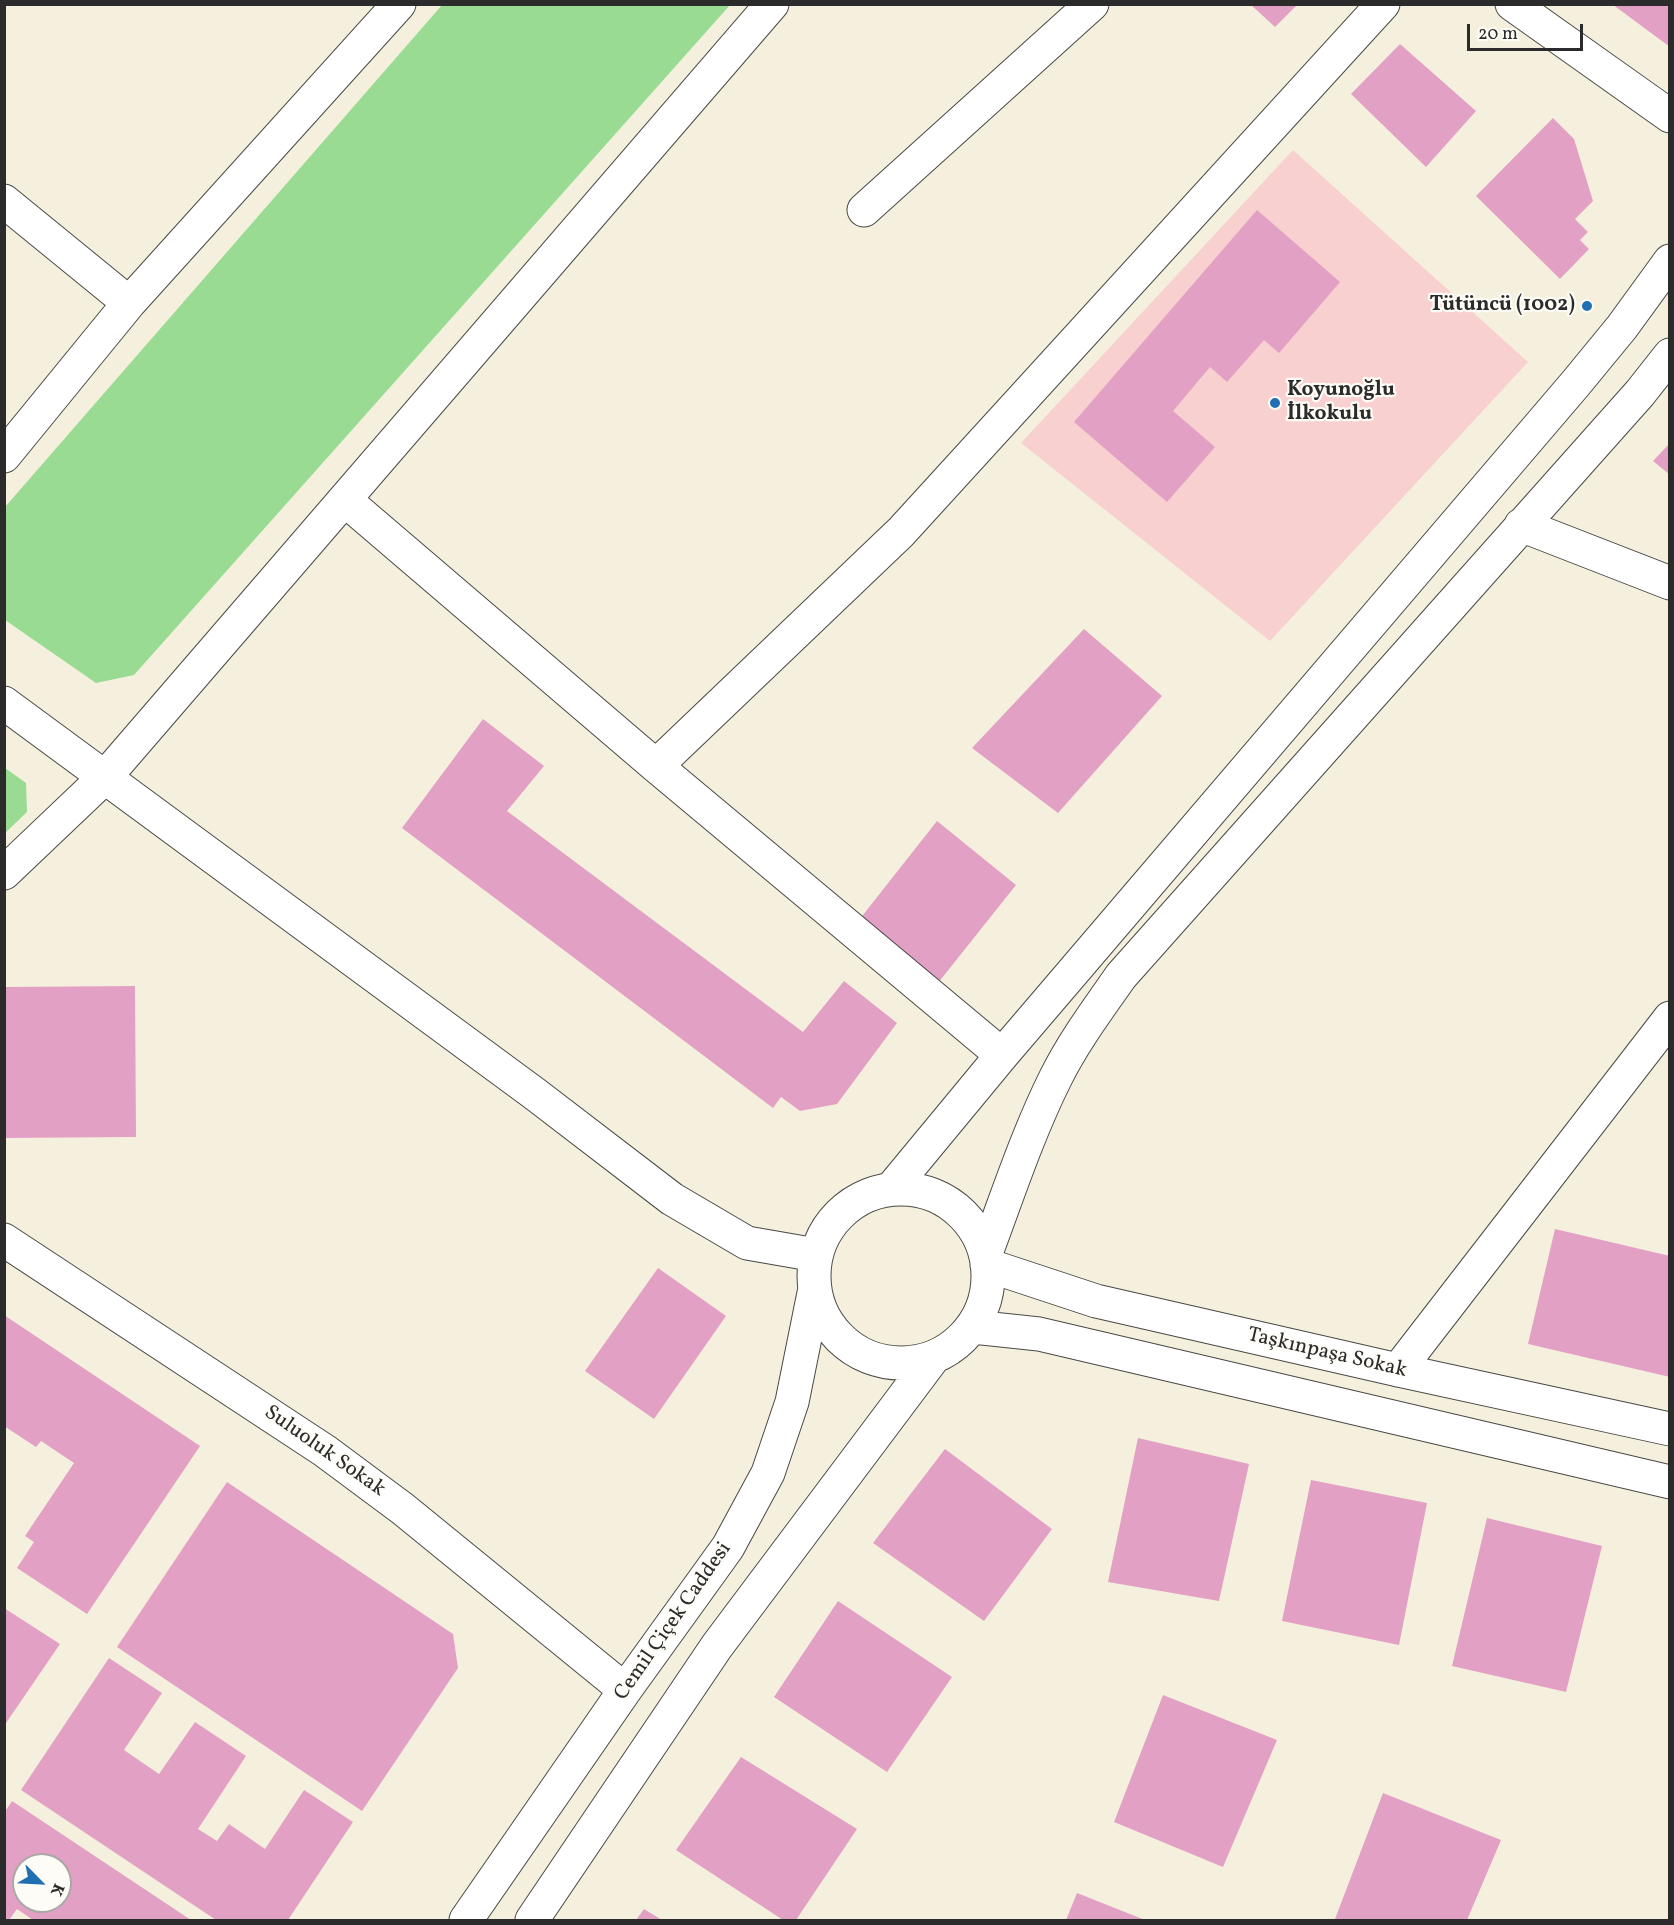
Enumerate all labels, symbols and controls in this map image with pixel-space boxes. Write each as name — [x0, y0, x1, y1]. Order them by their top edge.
scale bar — [1470, 12, 1586, 50]
text: 20 m — [1478, 22, 1518, 47]
place label: Tütüncü (1002) — [1429, 293, 1575, 319]
marker: Tütüncü (1002) — [1580, 299, 1594, 313]
place label: Koyunoğlu İlkokulu — [1287, 378, 1395, 428]
marker: Koyunoğlu İlkokulu — [1268, 396, 1282, 410]
street label: Taşkınpaşa Sokak — [1245, 1323, 1409, 1385]
street label: Suluoluk Sokak — [259, 1401, 389, 1503]
street label: Cemil Çiçek Caddesi — [610, 1538, 738, 1706]
north arrow — [12, 1853, 72, 1913]
text: K — [44, 1880, 69, 1899]

